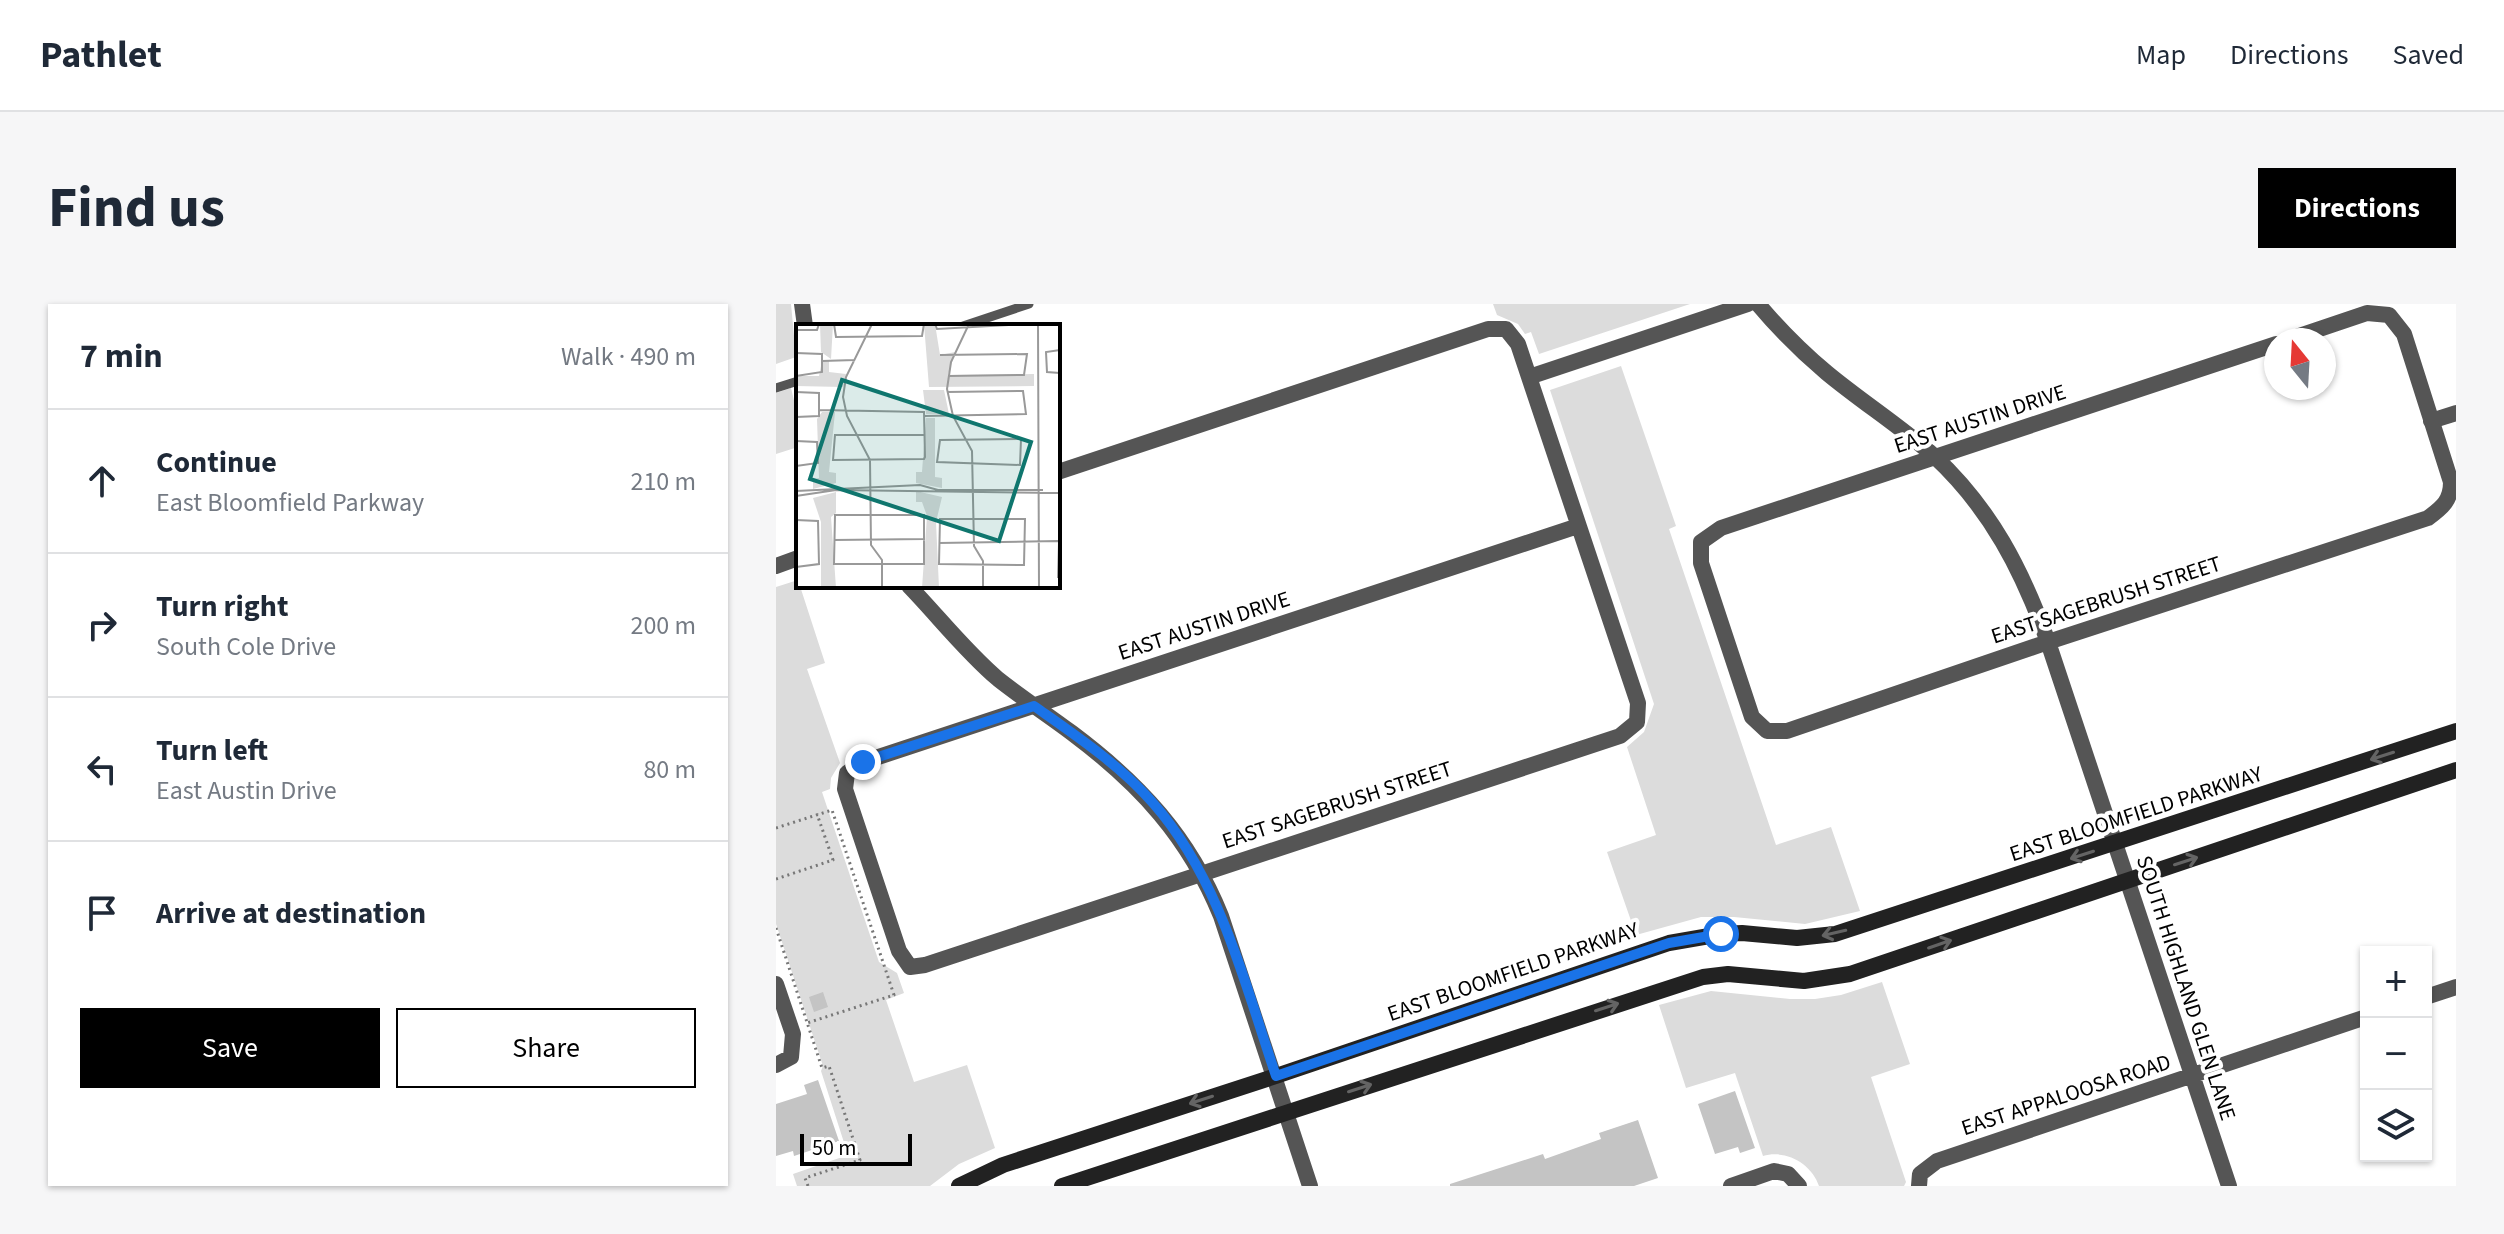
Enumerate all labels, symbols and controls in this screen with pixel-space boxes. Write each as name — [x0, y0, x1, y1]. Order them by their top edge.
text: Pathlet — [40, 28, 162, 82]
text: Map — [2136, 35, 2186, 75]
text: Directions — [2230, 35, 2349, 75]
text: Saved — [2393, 35, 2464, 75]
button: Directions — [2258, 168, 2456, 248]
text: Find us — [48, 169, 225, 248]
inset map — [796, 324, 1060, 588]
north arrow — [2264, 328, 2336, 400]
text: 7 min — [80, 332, 163, 381]
text: Walk · 490 m — [561, 338, 696, 375]
street label: EAST AUSTIN DRIVE — [1890, 376, 2070, 462]
text: Continue — [156, 441, 277, 484]
icon: ahead — [80, 459, 124, 503]
text: 210 m — [630, 463, 696, 500]
text: East Bloomfield Parkway — [156, 484, 424, 521]
street label: EAST SAGEBRUSH STREET — [1987, 548, 2225, 652]
street label: EAST AUSTIN DRIVE — [1114, 583, 1294, 669]
text: Turn right — [156, 585, 288, 628]
icon: right — [80, 603, 124, 647]
text: 200 m — [630, 607, 696, 644]
text: South Cole Drive — [156, 628, 336, 665]
text: Turn left — [156, 729, 268, 772]
route end — [845, 744, 881, 780]
icon: left — [80, 747, 124, 791]
one-way arrow — [2370, 749, 2395, 764]
text: 80 m — [643, 751, 696, 788]
street label: EAST SAGEBRUSH STREET — [1218, 753, 1456, 857]
street label: EAST BLOOMFIELD PARKWAY — [2006, 758, 2267, 870]
text: East Austin Drive — [156, 772, 337, 809]
one-way arrow — [2070, 849, 2095, 863]
street label: SOUTH HIGHLAND GLEN LANE — [2128, 851, 2244, 1125]
one-way arrow — [2174, 852, 2199, 867]
icon: arrive — [80, 891, 124, 935]
text: Arrive at destination — [156, 892, 426, 935]
street label: EAST BLOOMFIELD PARKWAY — [1383, 914, 1644, 1030]
route start — [1703, 916, 1739, 952]
one-way arrow — [1822, 926, 1847, 941]
one-way arrow — [1927, 935, 1952, 950]
map controls — [2360, 946, 2432, 1162]
button: + — [2360, 946, 2432, 1018]
one-way arrow — [1594, 998, 1619, 1013]
button: Save — [80, 1008, 380, 1088]
button: Share — [396, 1008, 696, 1088]
button: − — [2360, 1018, 2432, 1090]
street label: EAST APPALOOSA ROAD — [1957, 1046, 2175, 1144]
one-way arrow — [1347, 1080, 1372, 1094]
button: layers — [2360, 1090, 2432, 1162]
one-way arrow — [1189, 1094, 1214, 1109]
scale bar — [800, 1130, 912, 1166]
text: 50 m — [812, 1132, 857, 1164]

